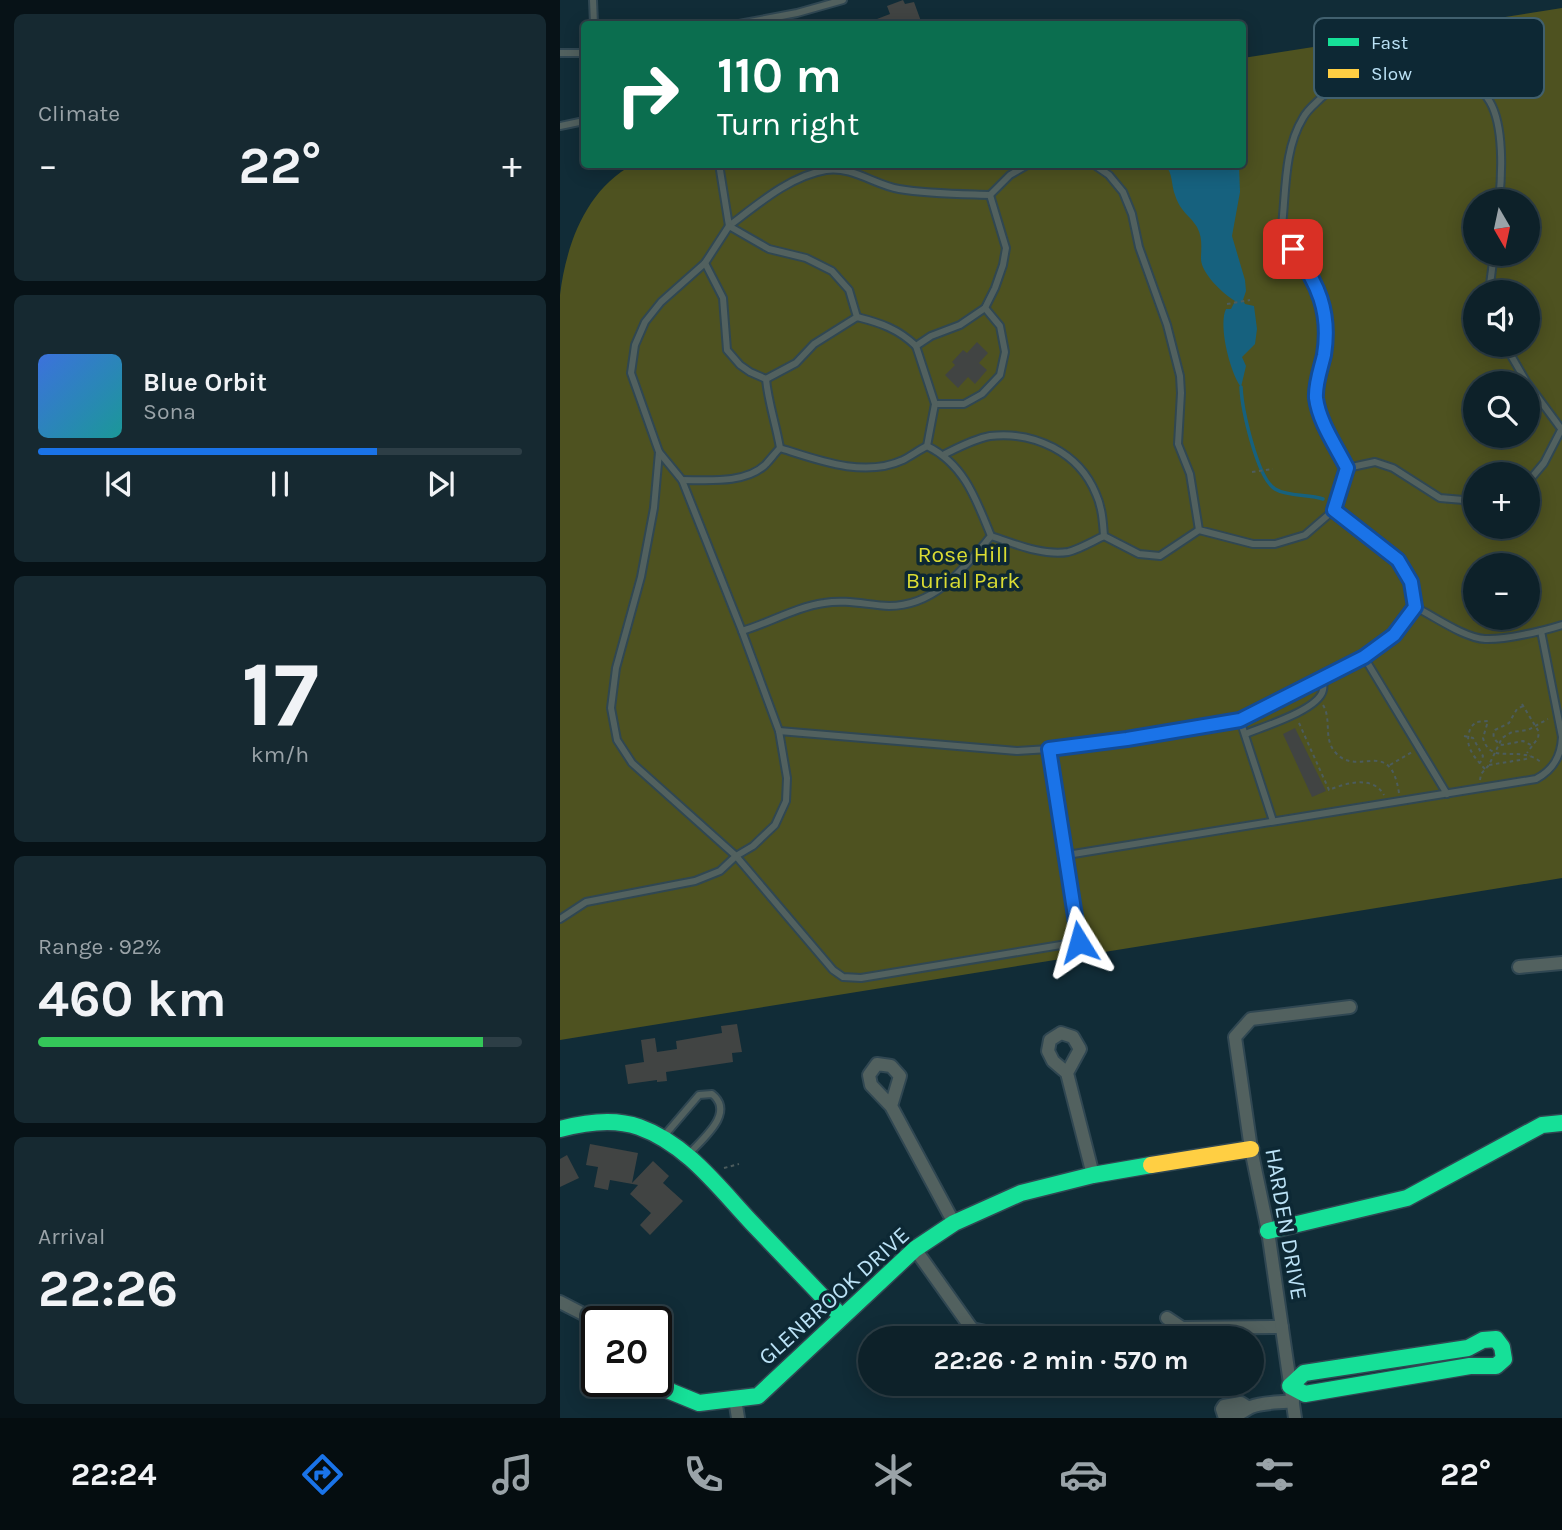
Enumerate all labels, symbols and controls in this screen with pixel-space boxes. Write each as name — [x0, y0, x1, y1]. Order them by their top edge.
legend — [1314, 18, 1544, 98]
text: Fast — [1371, 32, 1408, 54]
text: 110 m — [717, 47, 842, 104]
icon: right — [602, 49, 693, 140]
text: Slow — [1371, 63, 1412, 85]
text: Climate — [38, 100, 120, 127]
text: Turn right — [717, 106, 859, 143]
text: 22° — [238, 135, 322, 196]
text: − — [38, 143, 58, 188]
text: + — [502, 143, 522, 188]
north arrow — [1463, 189, 1540, 266]
map controls — [1463, 189, 1540, 630]
pin — [1263, 219, 1323, 279]
icon: arrive — [1274, 230, 1312, 268]
button: sound — [1463, 280, 1540, 357]
text: Blue Orbit — [143, 367, 267, 398]
button: search — [1463, 371, 1540, 448]
text: Sona — [143, 398, 196, 425]
button: + — [1463, 462, 1540, 539]
icon: previous — [100, 465, 138, 503]
icon: pause — [261, 465, 299, 503]
icon: next — [422, 465, 460, 503]
park label: Rose Hill Burial Park — [906, 541, 1020, 594]
button: − — [1463, 553, 1540, 630]
text: 17 — [241, 642, 319, 748]
text: km/h — [251, 741, 309, 768]
position arrow — [1042, 905, 1116, 979]
text: Range · 92% — [38, 933, 162, 960]
text: 460 km — [38, 968, 227, 1029]
street label: HARDEN DRIVE — [1259, 1146, 1313, 1302]
street label: GLENBROOK DRIVE — [753, 1221, 915, 1371]
text: Arrival — [38, 1223, 105, 1250]
text: 22:26 — [38, 1258, 178, 1319]
speed limit sign: 20 — [581, 1306, 672, 1397]
text: 22:26 · 2 min · 570 m — [934, 1345, 1188, 1376]
icon: directions — [298, 1450, 347, 1499]
icon: music — [488, 1450, 537, 1499]
icon: phone — [679, 1450, 728, 1499]
icon: climate — [869, 1450, 918, 1499]
icon: car — [1059, 1450, 1108, 1499]
icon: filters — [1250, 1450, 1299, 1499]
text: 22:24 — [71, 1456, 156, 1493]
text: 22° — [1440, 1456, 1491, 1493]

